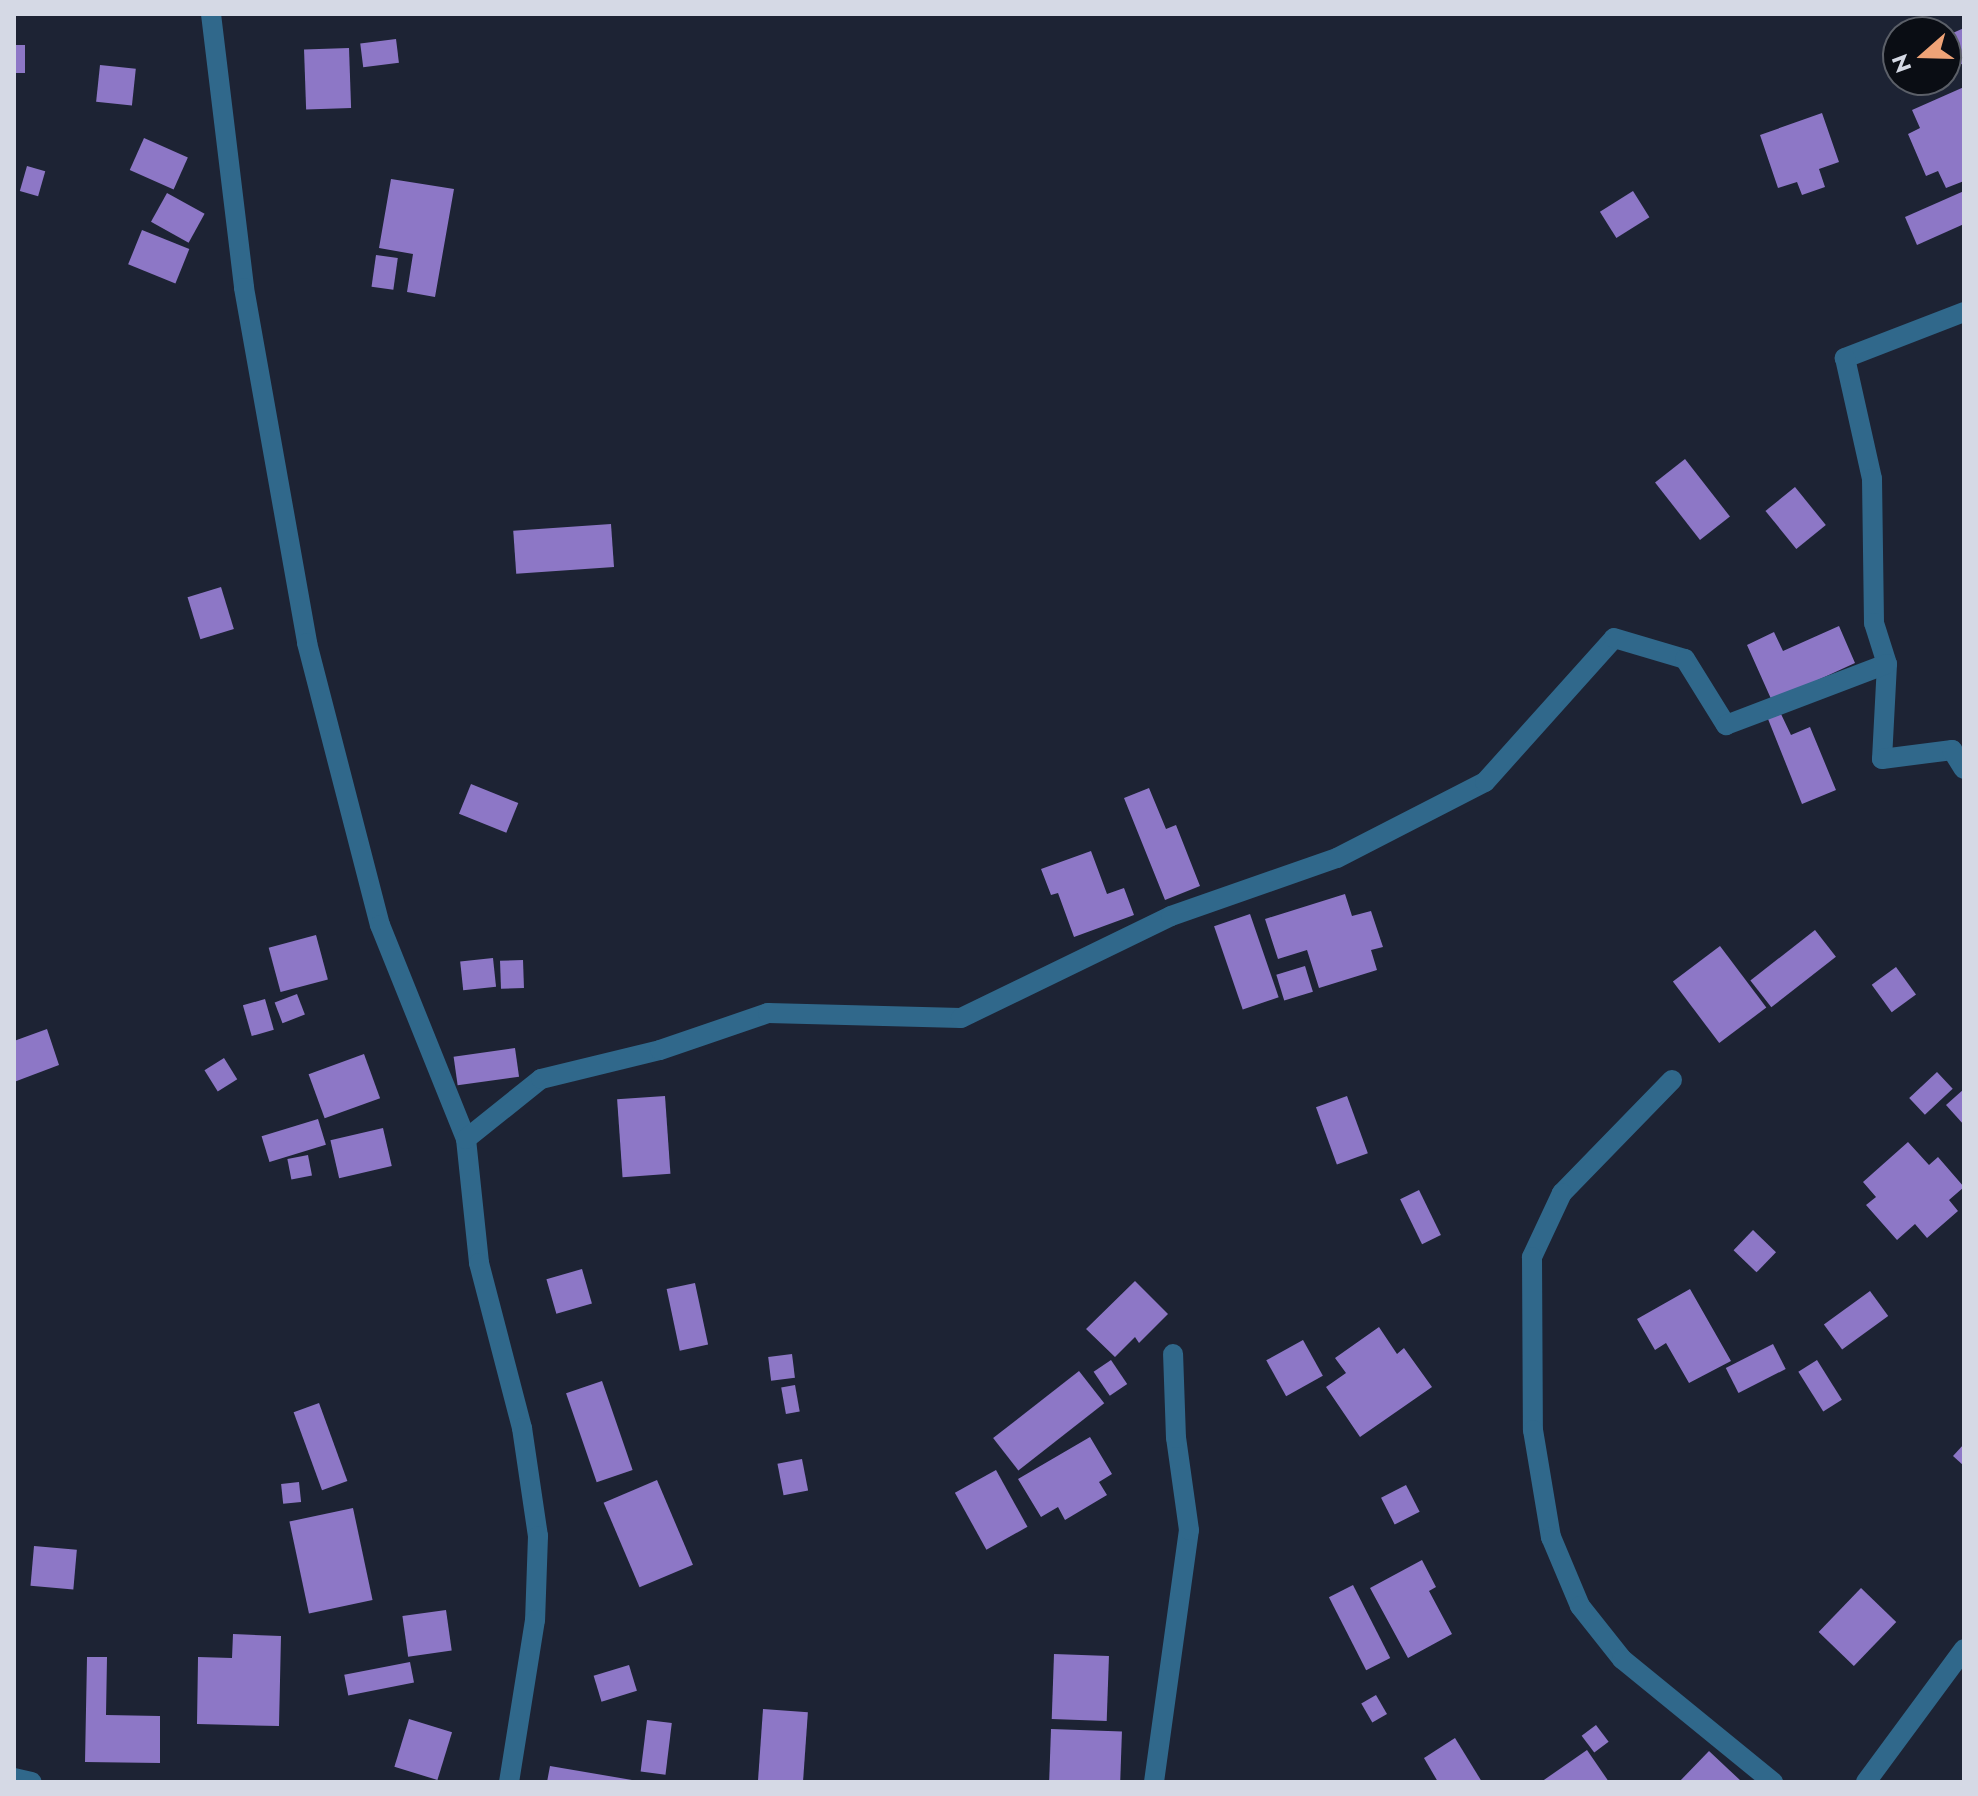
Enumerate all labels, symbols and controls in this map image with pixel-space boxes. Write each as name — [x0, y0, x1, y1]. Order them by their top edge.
north arrow — [1882, 16, 1962, 96]
text: N — [1883, 50, 1919, 77]

